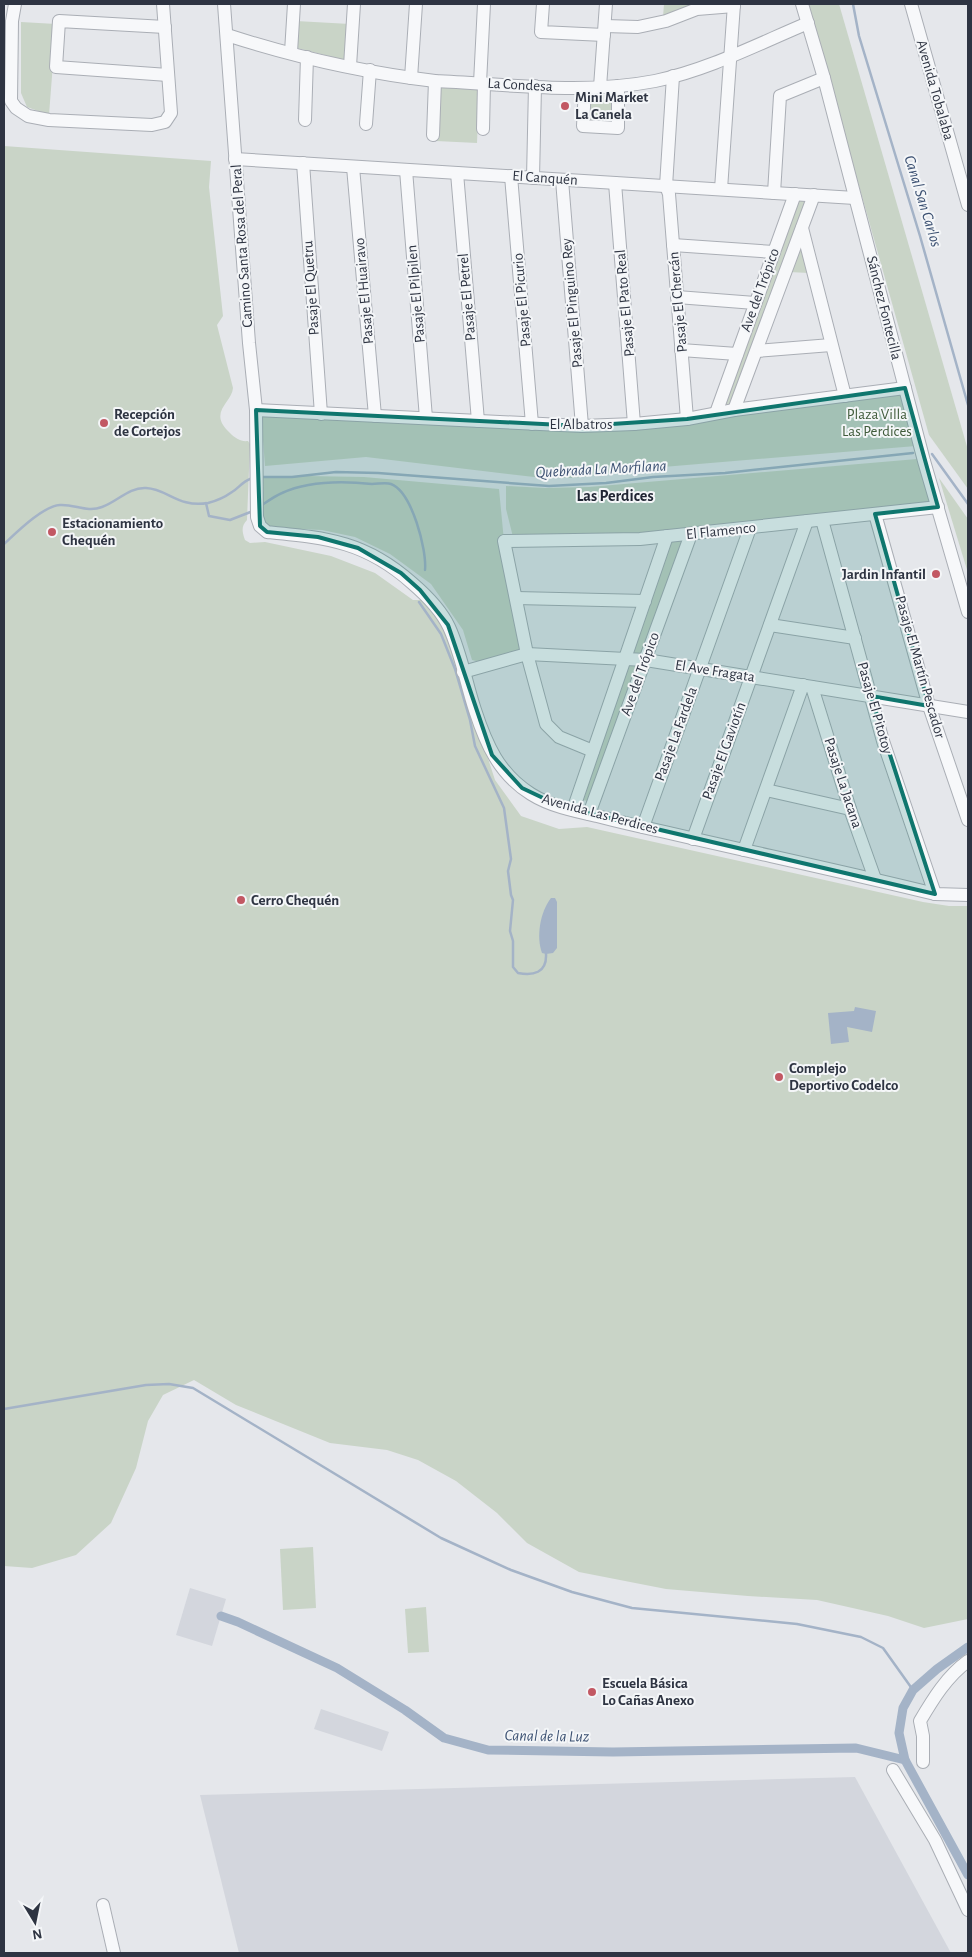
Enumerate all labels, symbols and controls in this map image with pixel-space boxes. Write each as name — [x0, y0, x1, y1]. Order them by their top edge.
street label: Avenida Tobalaba — [914, 38, 957, 142]
street label: La Condesa — [487, 76, 553, 94]
place label: Mini Market La Canela — [575, 90, 648, 122]
marker: Mini Market La Canela — [559, 100, 571, 112]
water label: Canal San Carlos — [901, 153, 945, 249]
street label: Camino Santa Rosa del Peral — [229, 164, 255, 328]
street label: El Canquén — [512, 168, 578, 188]
street label: Pasaje El Huairavo — [352, 237, 376, 345]
street label: Pasaje El Pinguino Rey — [559, 237, 585, 368]
street label: Pasaje El Quetru — [300, 240, 322, 336]
street label: Pasaje El Pilpilen — [404, 244, 428, 344]
street label: Ave del Trópico — [738, 246, 782, 334]
street label: Pasaje El Pato Real — [613, 249, 637, 357]
street label: Pasaje El Chercán — [666, 251, 690, 353]
street label: Pasaje El Picurio — [510, 252, 534, 348]
street label: Pasaje El Petrel — [456, 253, 478, 341]
street label: Sánchez Fontecilla — [864, 254, 904, 362]
place label: Recepción de Cortejos — [114, 407, 181, 439]
park label: Plaza Villa Las Perdices — [842, 407, 912, 439]
marker: Recepción de Cortejos — [98, 417, 110, 429]
street label: El Albatros — [550, 417, 612, 432]
water label: Quebrada La Morfilana — [535, 458, 667, 481]
district label: Las Perdices — [576, 488, 654, 504]
place label: Estacionamiento Chequén — [62, 516, 163, 548]
street label: El Flamenco — [685, 520, 757, 542]
marker: Estacionamiento Chequén — [46, 526, 58, 538]
place label: Jardin Infantil — [842, 567, 926, 582]
marker: Jardin Infantil — [930, 568, 942, 580]
street label: Pasaje El Martín Pescador — [892, 594, 948, 740]
street label: Ave del Trópico — [618, 630, 662, 718]
street label: El Ave Fragata — [674, 657, 756, 685]
street label: Pasaje El Pitotoy — [855, 660, 895, 756]
street label: Pasaje La Fardela — [652, 685, 700, 783]
street label: Pasaje El Gaviotín — [699, 700, 749, 802]
street label: Pasaje La Jacana — [821, 736, 865, 830]
street label: Avenida Las Perdices — [540, 791, 660, 837]
place label: Cerro Chequén — [251, 893, 339, 908]
marker: Cerro Chequén — [235, 894, 247, 906]
place label: Complejo Deportivo Codelco — [789, 1061, 898, 1093]
marker: Complejo Deportivo Codelco — [773, 1071, 785, 1083]
place label: Escuela Básica Lo Cañas Anexo — [602, 1676, 694, 1708]
marker: Escuela Básica Lo Cañas Anexo — [586, 1686, 598, 1698]
water label: Canal de la Luz — [505, 1727, 590, 1745]
north arrow — [10, 1897, 60, 1947]
text: N — [31, 1926, 43, 1942]

